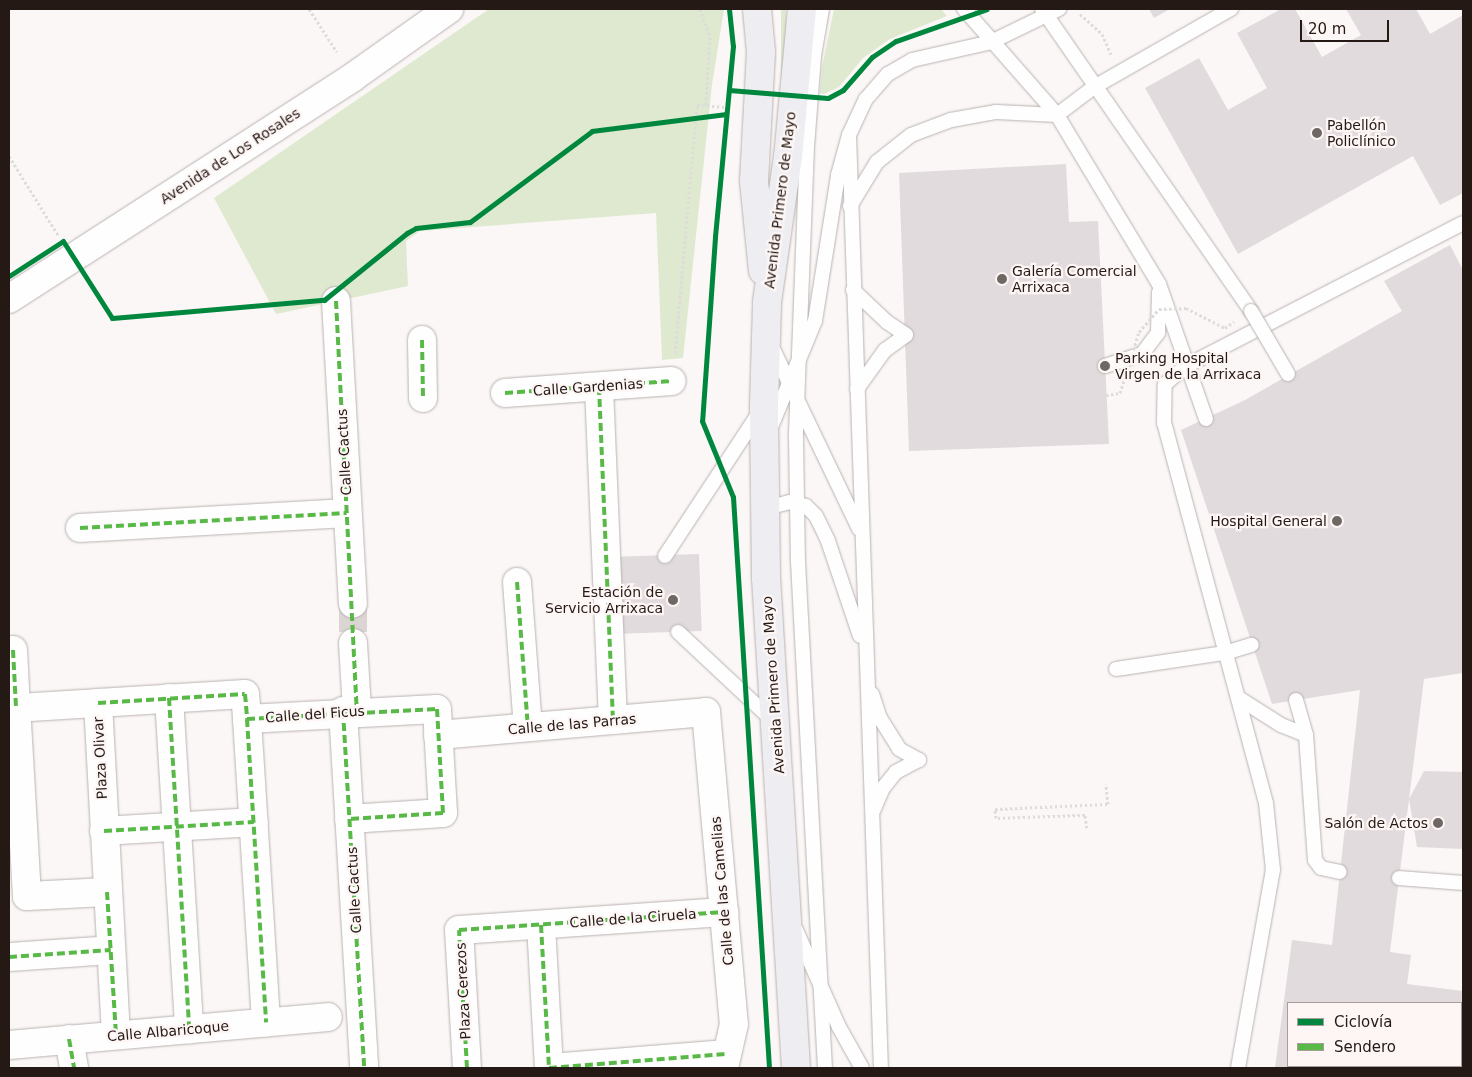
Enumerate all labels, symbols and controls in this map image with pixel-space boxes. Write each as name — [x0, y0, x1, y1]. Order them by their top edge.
scale bar — [1302, 10, 1391, 42]
text: 20 m — [1308, 20, 1346, 38]
street label: Avenida de Los Rosales — [157, 104, 303, 208]
street label: Avenida Primero de Mayo — [761, 110, 799, 290]
place label: Pabellón Policlínico — [1327, 117, 1396, 150]
marker: Pabellón Policlínico — [1311, 127, 1323, 139]
place label: Galería Comercial Arrixaca — [1012, 263, 1137, 296]
marker: Galería Comercial Arrixaca — [996, 273, 1008, 285]
place label: Parking Hospital Virgen de la Arrixaca — [1115, 350, 1261, 382]
marker: Parking Hospital Virgen de la Arrixaca — [1099, 360, 1111, 372]
street label: Calle Gardenias — [532, 375, 644, 399]
street label: Calle Cactus — [333, 408, 355, 496]
place label: Hospital General — [1210, 513, 1327, 529]
marker: Hospital General — [1331, 515, 1343, 527]
place label: Estación de Servicio Arrixaca — [545, 584, 663, 616]
marker: Estación de Servicio Arrixaca — [667, 594, 679, 606]
street label: Avenida Primero de Mayo — [758, 595, 788, 775]
street label: Calle del Ficus — [265, 702, 365, 726]
street label: Calle de las Parras — [507, 710, 637, 738]
street label: Plaza Olivar — [89, 716, 111, 800]
place label: Salón de Actos — [1324, 815, 1428, 831]
street label: Calle de las Camelias — [707, 816, 737, 966]
marker: Salón de Actos — [1432, 817, 1444, 829]
street label: Calle Cactus — [343, 846, 365, 934]
street label: Calle de la Ciruela — [569, 905, 697, 931]
street label: Plaza Cerezos — [452, 942, 474, 1040]
legend — [1287, 1002, 1462, 1067]
text: Ciclovía — [1334, 1013, 1392, 1031]
street label: Calle Albaricoque — [106, 1017, 230, 1045]
text: Sendero — [1334, 1038, 1396, 1056]

